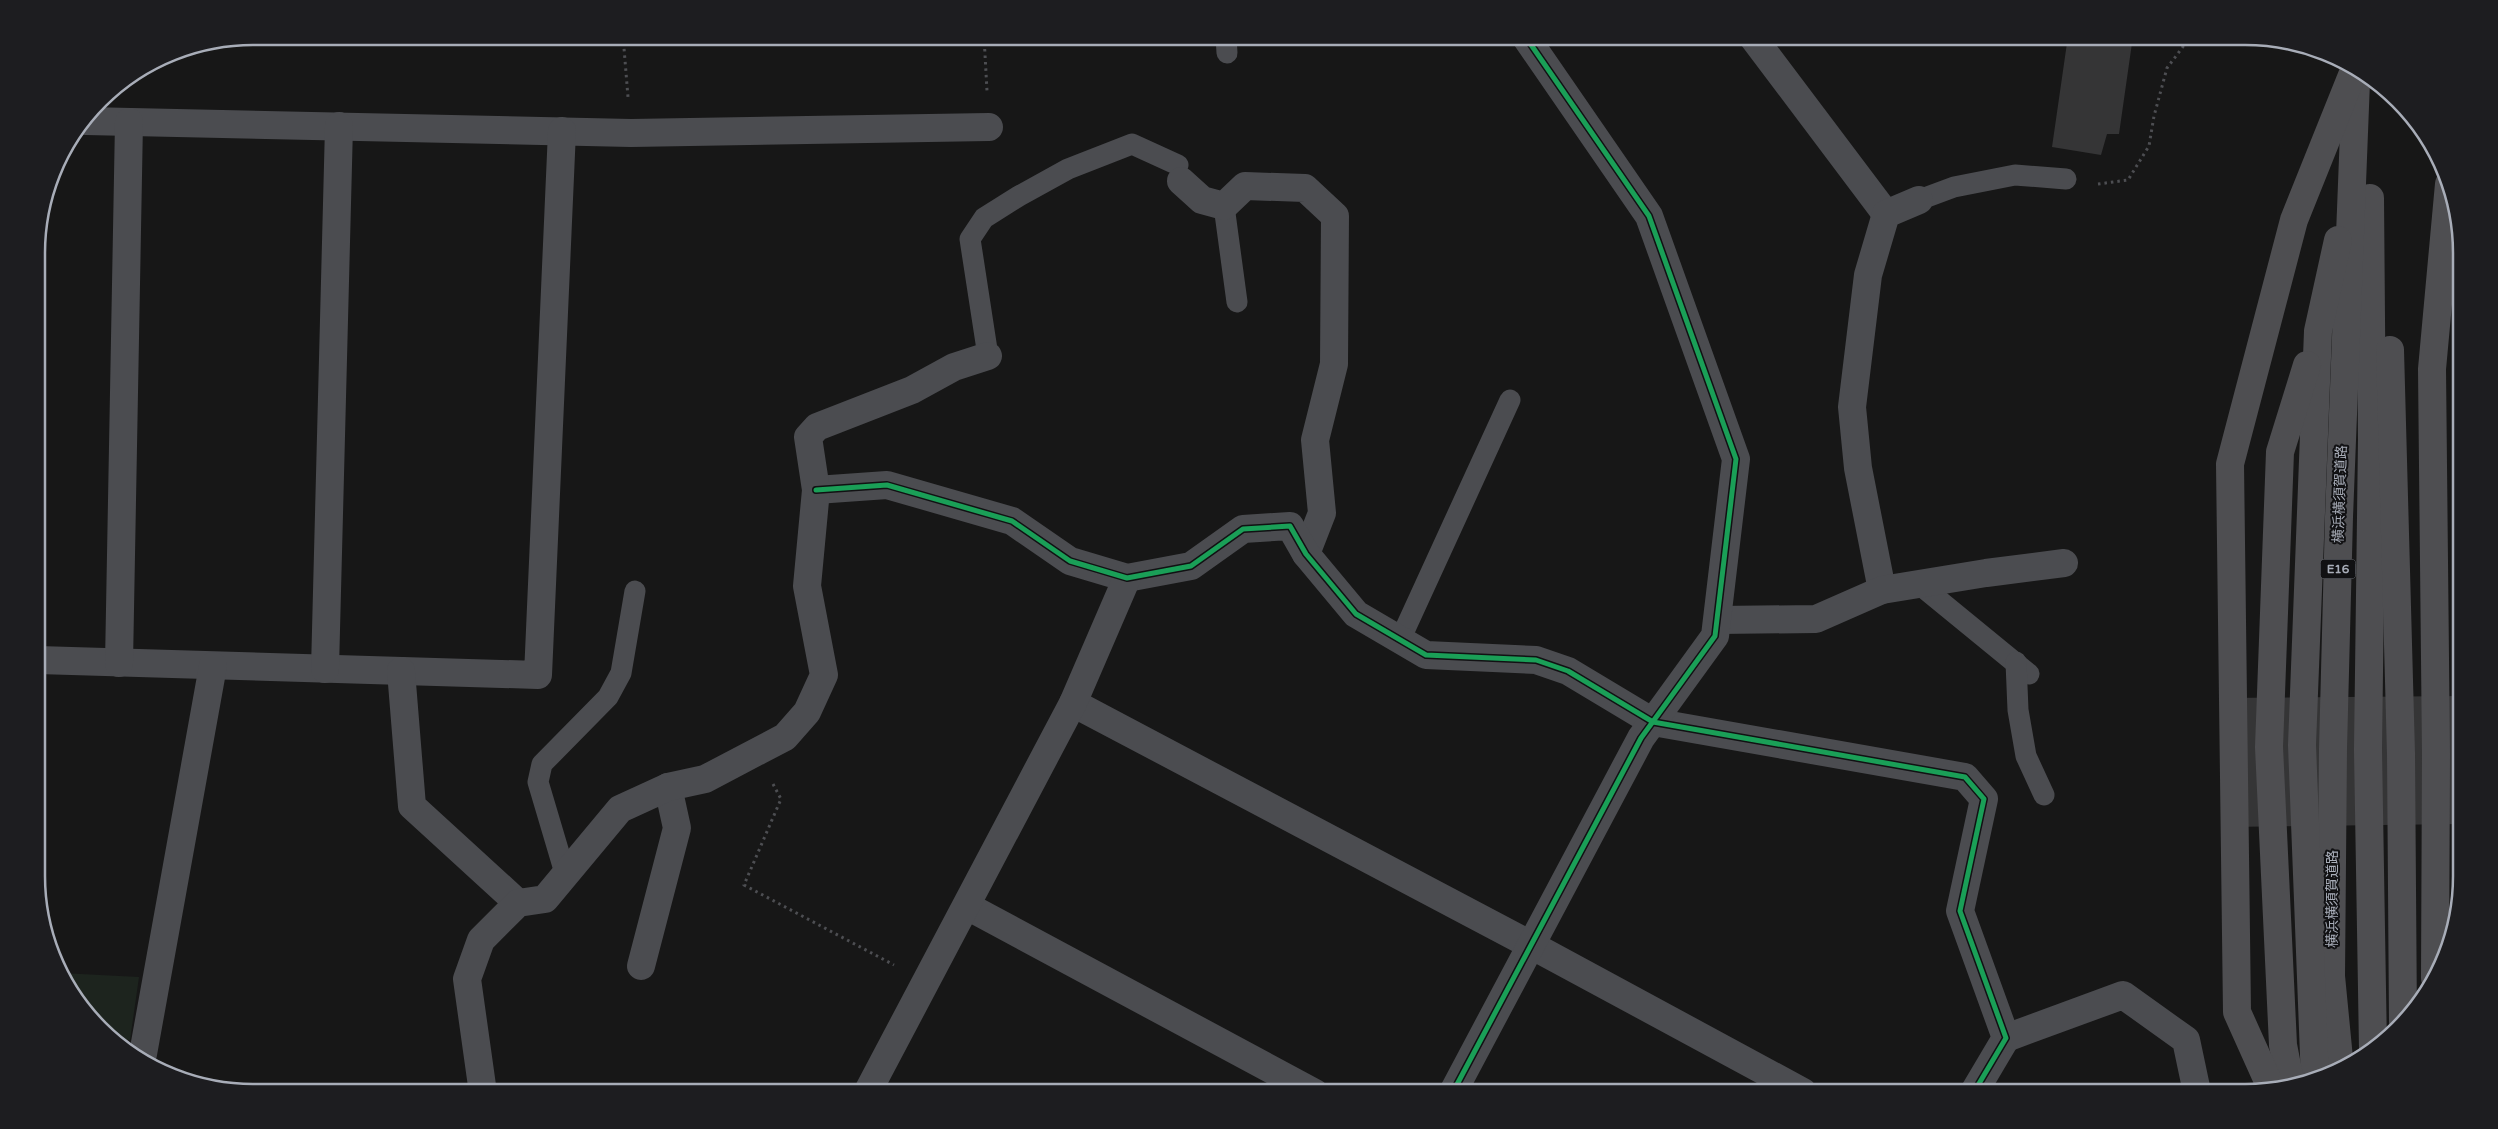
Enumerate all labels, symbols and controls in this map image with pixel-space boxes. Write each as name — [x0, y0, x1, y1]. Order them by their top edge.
street label: 横浜横須賀道路 — [2330, 445, 2350, 543]
road number: E16 — [2320, 560, 2356, 578]
street label: 横浜横須賀道路 — [2324, 850, 2341, 948]

